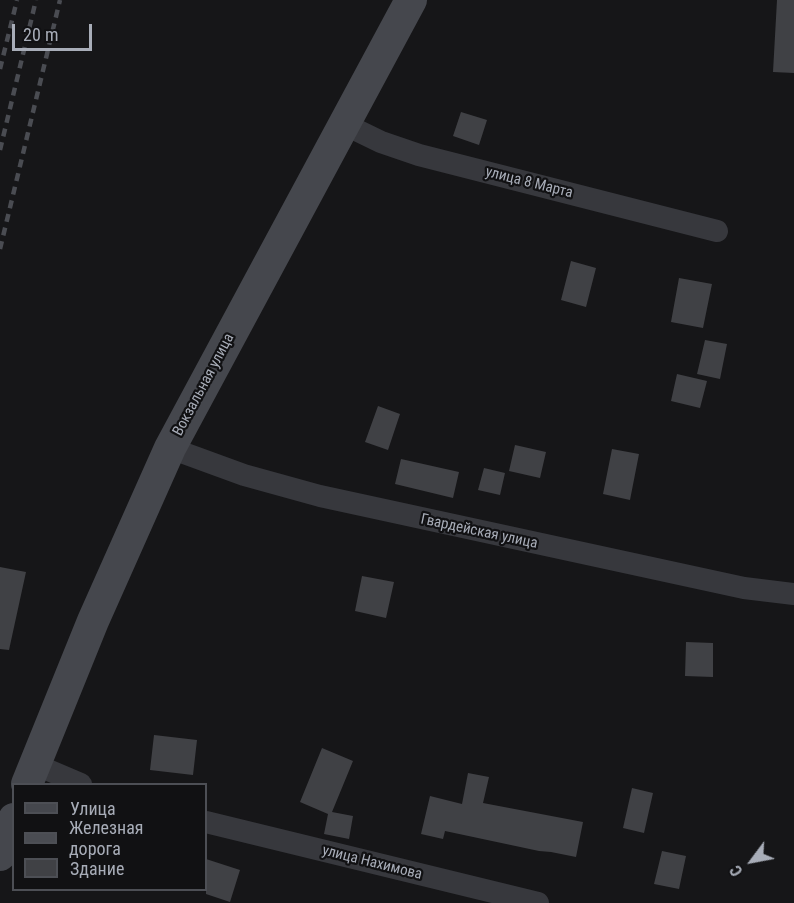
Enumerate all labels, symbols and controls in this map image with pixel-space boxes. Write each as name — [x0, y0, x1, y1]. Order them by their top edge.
scale bar — [15, 12, 94, 50]
text: 20 m — [23, 24, 58, 45]
street label: улица 8 Марта — [483, 163, 575, 203]
street label: Вокзальная улица — [169, 331, 239, 439]
street label: Гвардейская улица — [419, 511, 539, 553]
legend — [12, 783, 207, 891]
text: Улица — [70, 798, 116, 819]
text: Железная дорога — [69, 817, 144, 859]
north arrow — [722, 831, 782, 891]
street label: улица Нахимова — [320, 842, 424, 884]
text: Здание — [70, 858, 124, 879]
text: С — [726, 862, 747, 880]

